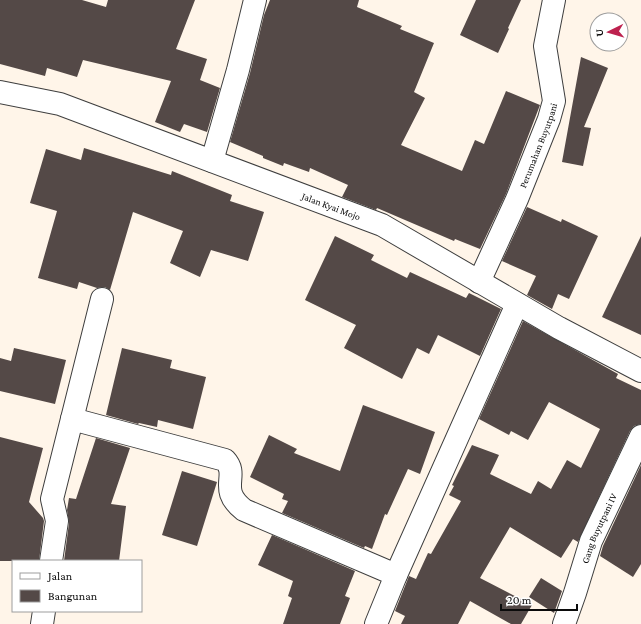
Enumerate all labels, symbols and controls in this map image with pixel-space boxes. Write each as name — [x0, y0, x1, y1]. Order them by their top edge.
north arrow — [589, 12, 629, 52]
text: U — [593, 28, 605, 37]
street label: Perumahan Buyutpani — [517, 101, 559, 189]
street label: Jalan Kyai Mojo — [299, 190, 362, 222]
street label: Gang Buyutpani IV — [579, 491, 619, 565]
legend — [12, 560, 142, 612]
text: Jalan — [47, 569, 73, 583]
scale bar — [501, 586, 577, 612]
text: Bangunan — [48, 589, 98, 603]
text: 20 m — [507, 593, 532, 607]

